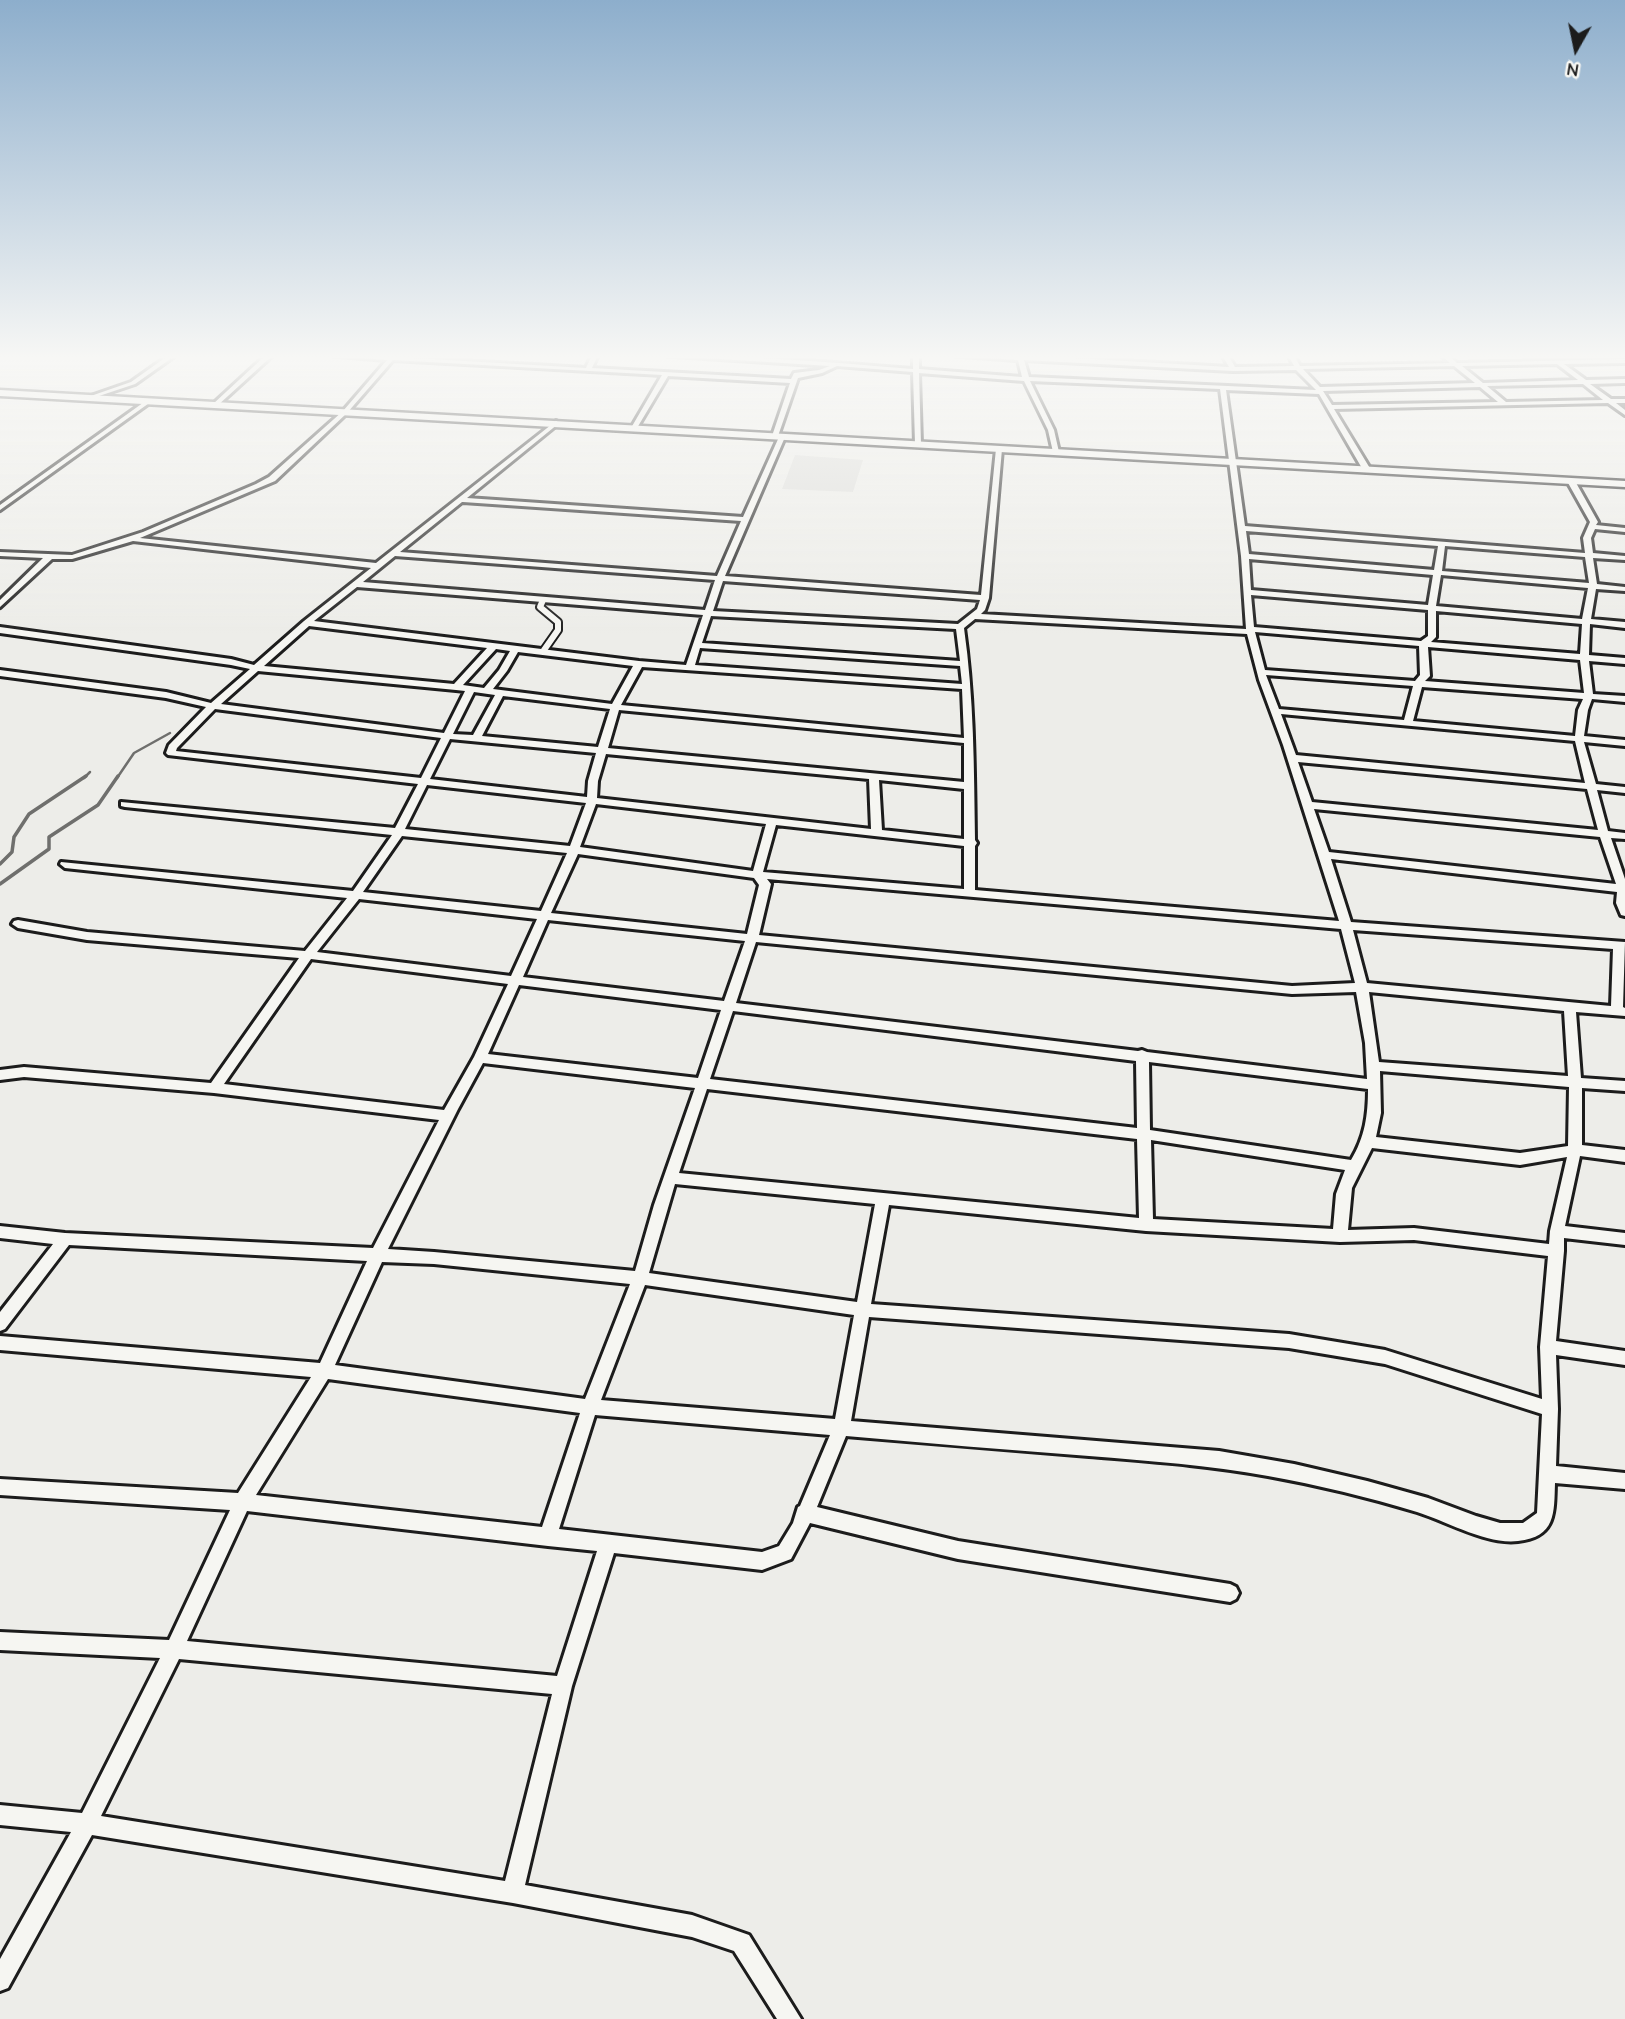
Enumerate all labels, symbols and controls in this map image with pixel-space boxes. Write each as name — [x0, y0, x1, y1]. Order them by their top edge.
north arrow — [1541, 14, 1611, 84]
text: N — [1565, 58, 1581, 82]

